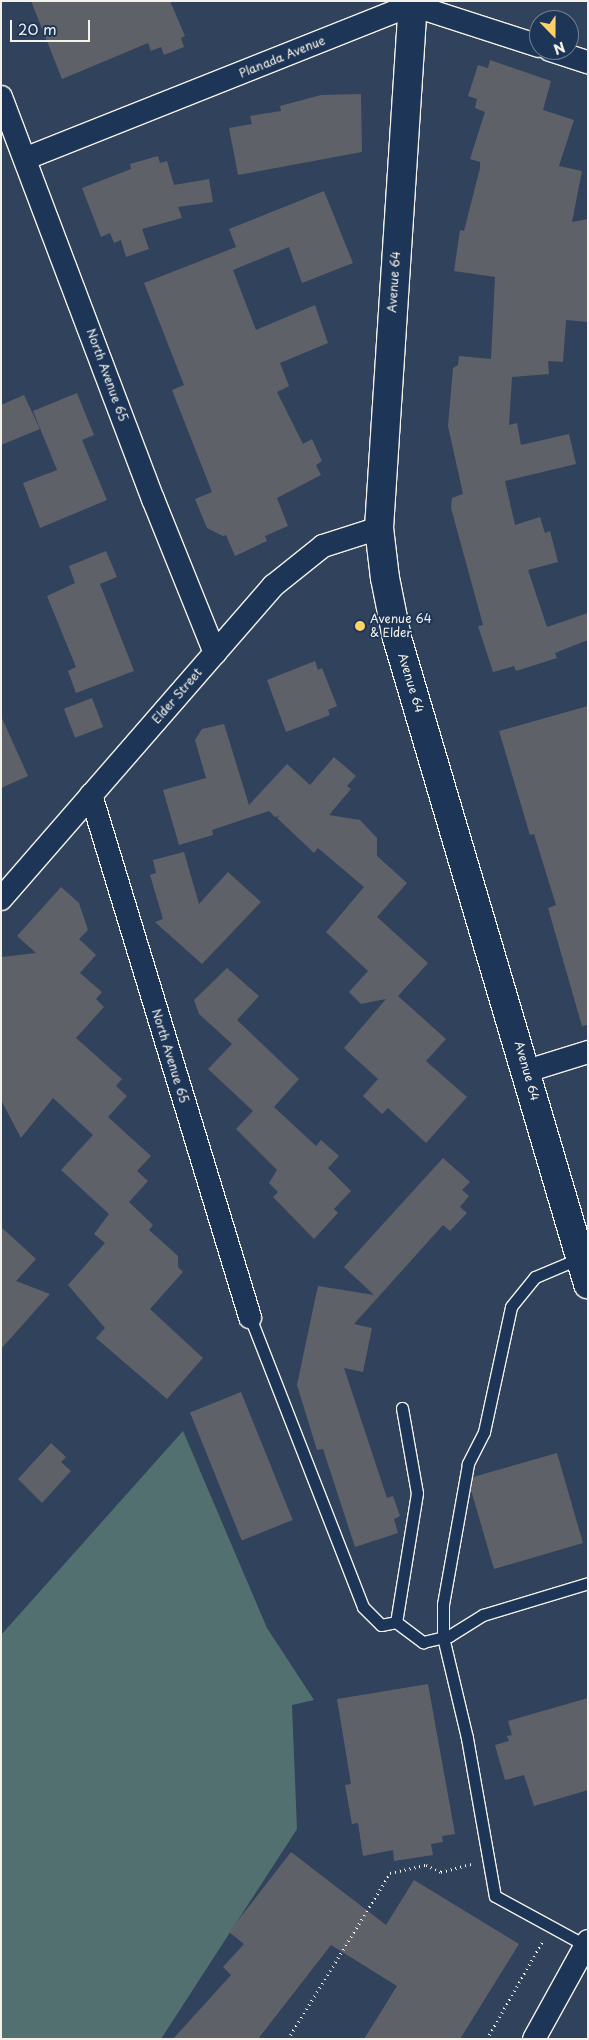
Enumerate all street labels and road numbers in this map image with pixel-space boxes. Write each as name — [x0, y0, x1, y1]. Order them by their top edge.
street label: Planada Avenue — [237, 33, 327, 81]
street label: Avenue 64 — [385, 251, 403, 313]
street label: North Avenue 65 — [83, 326, 131, 424]
street label: Avenue 64 — [395, 652, 427, 714]
street label: Elder Street — [149, 665, 205, 727]
street label: North Avenue 65 — [149, 1007, 191, 1105]
street label: Avenue 64 — [512, 1040, 542, 1102]

